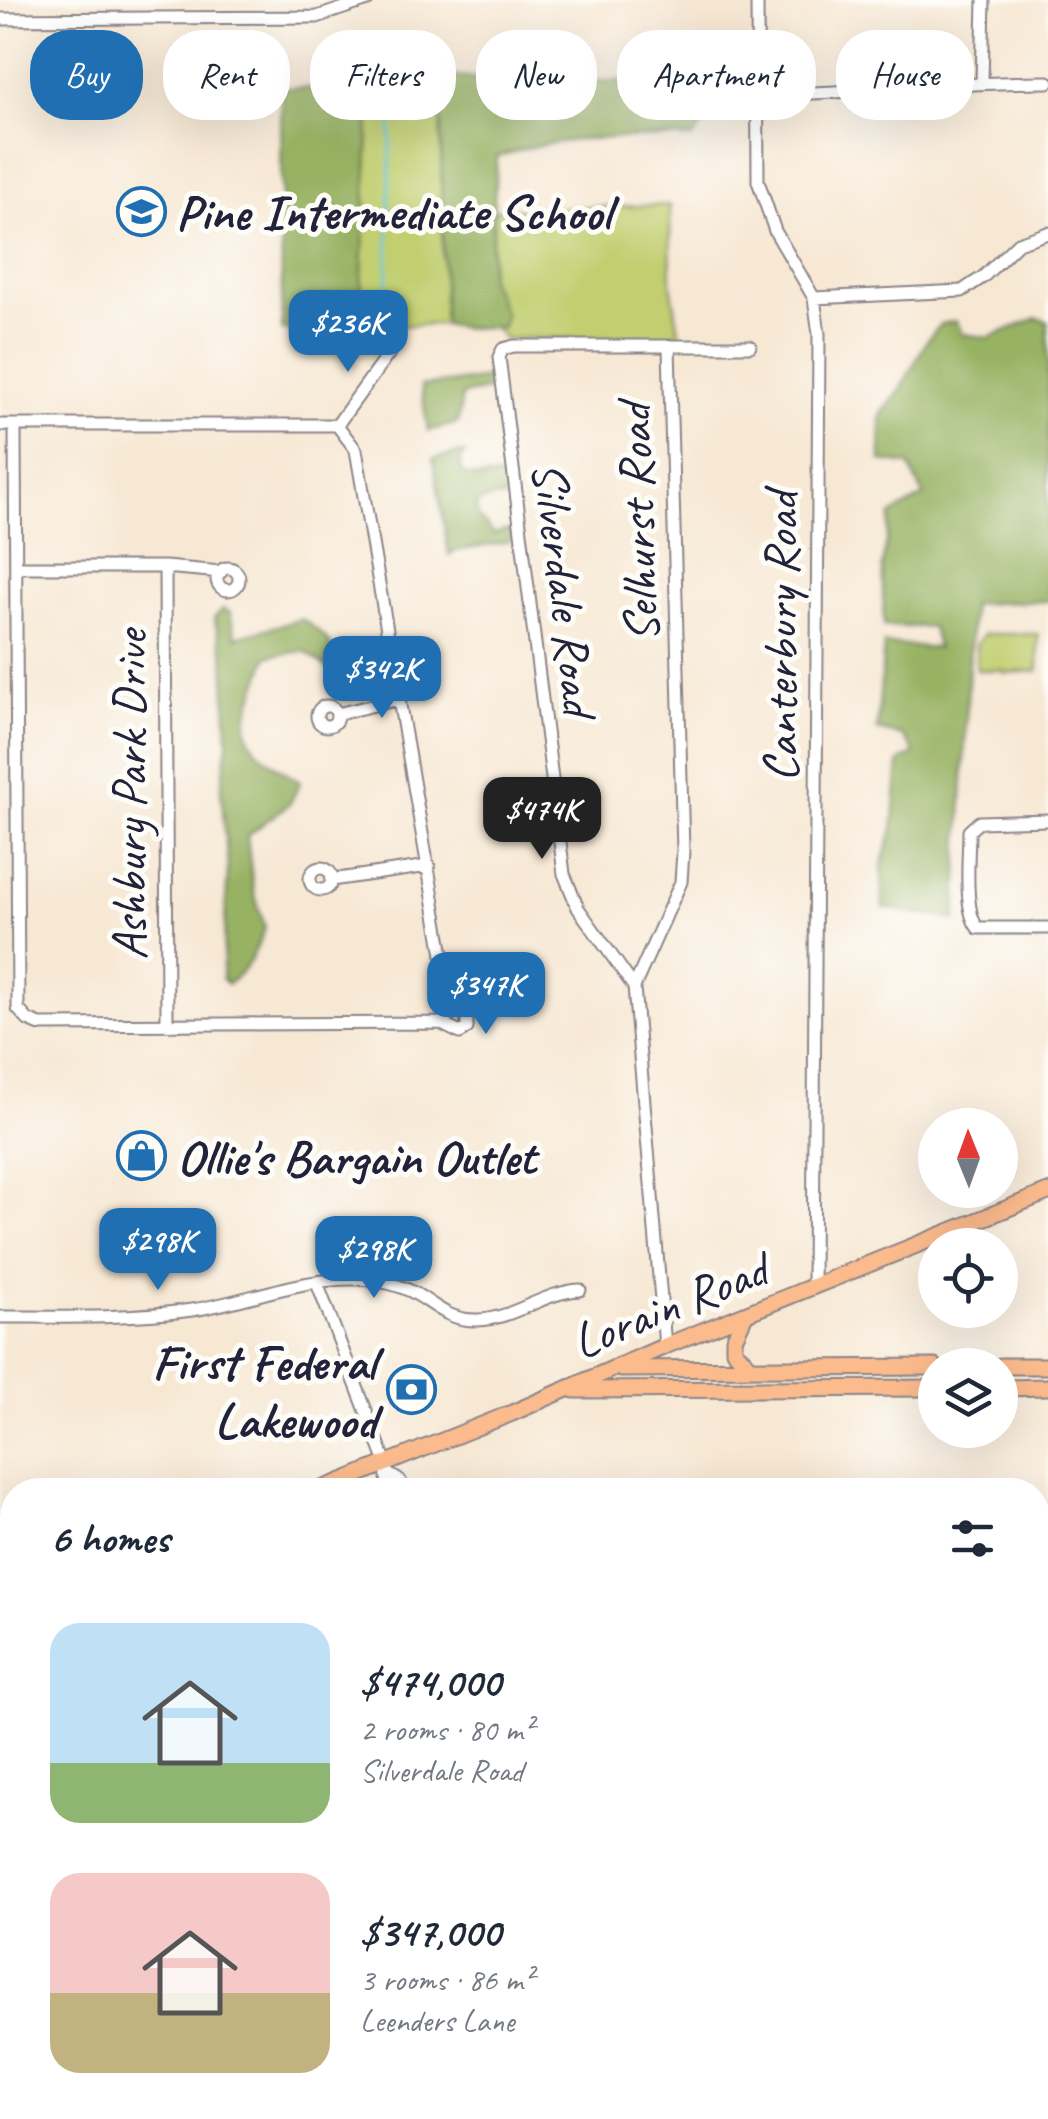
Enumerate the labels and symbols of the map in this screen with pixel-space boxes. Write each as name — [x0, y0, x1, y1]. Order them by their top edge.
place label: Pine Intermediate School — [176, 181, 620, 244]
school or university icon: Pine Intermediate School — [115, 185, 167, 237]
pin: $236K — [278, 290, 418, 375]
street label: Selhurst Road — [602, 396, 673, 643]
street label: Silverdale Road — [518, 458, 612, 725]
street label: Canterbury Road — [749, 485, 812, 782]
street label: Ashbury Park Drive — [98, 626, 161, 960]
pin: $342K — [312, 636, 452, 721]
pin: $474K — [472, 777, 612, 862]
pin: $347K — [416, 952, 556, 1037]
north arrow — [918, 1108, 1018, 1208]
place label: Ollie's Bargain Outlet — [177, 1126, 540, 1189]
shop icon: Ollie's Bargain Outlet — [116, 1130, 168, 1182]
pin: $298K — [88, 1208, 228, 1293]
pin: $298K — [304, 1216, 444, 1301]
street label: Lorain Road — [563, 1235, 782, 1373]
place label: First Federal Lakewood — [152, 1331, 385, 1452]
bank icon: First Federal Lakewood — [385, 1364, 437, 1416]

